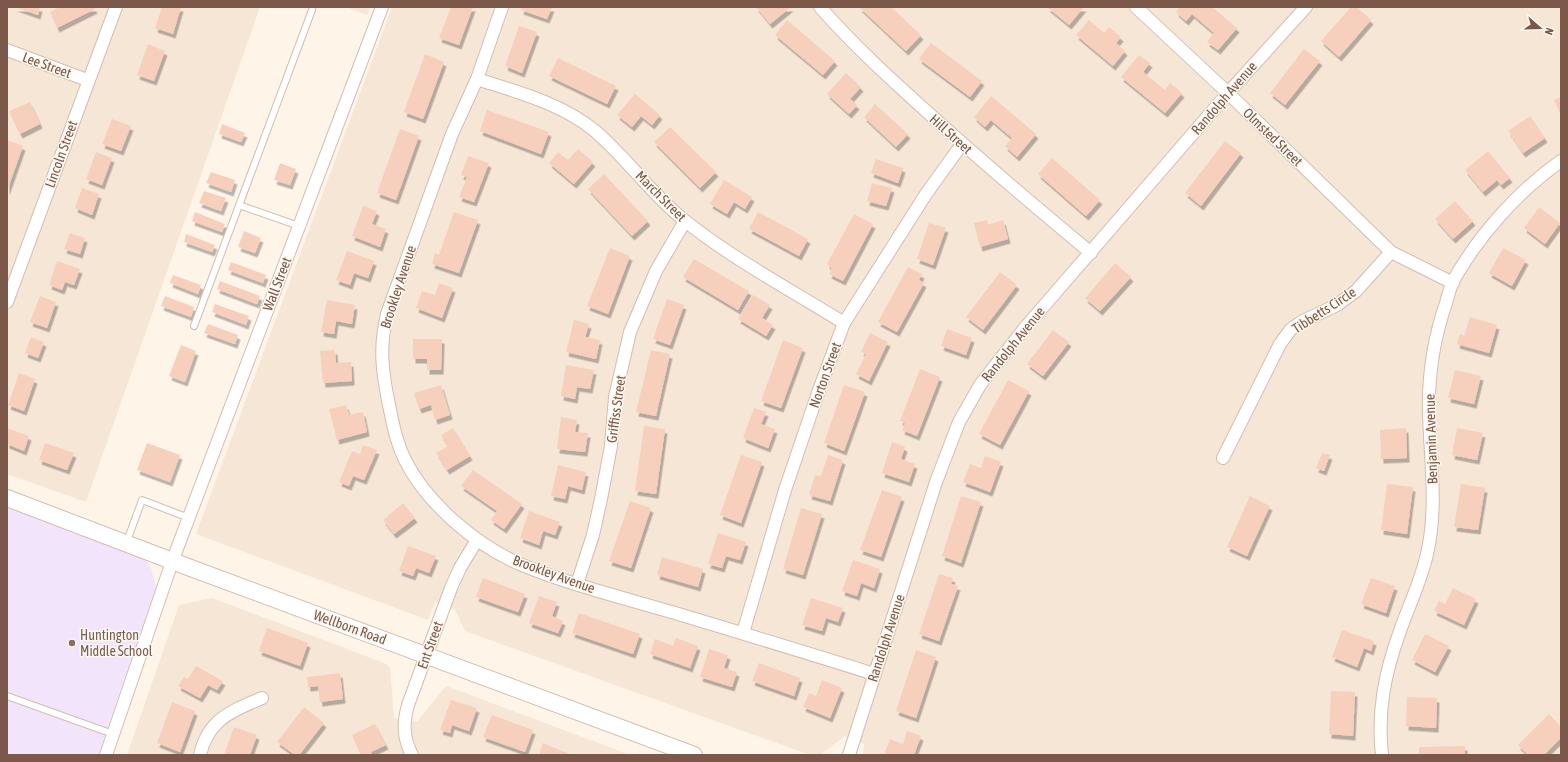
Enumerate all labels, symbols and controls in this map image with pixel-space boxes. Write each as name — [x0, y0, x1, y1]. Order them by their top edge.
north arrow — [1520, 8, 1560, 48]
text: N — [1543, 26, 1556, 37]
street label: Lee Street — [20, 49, 74, 81]
street label: Randolph Avenue — [1188, 58, 1260, 138]
street label: Olmsted Street — [1240, 105, 1306, 169]
street label: Hill Street — [927, 111, 975, 157]
street label: Lincoln Street — [41, 118, 81, 190]
street label: March Street — [632, 167, 690, 225]
street label: Brookley Avenue — [377, 243, 419, 331]
street label: Wall Street — [259, 255, 295, 313]
street label: Tibbetts Circle — [1289, 284, 1359, 336]
street label: Randolph Avenue — [978, 303, 1048, 385]
street label: Norton Street — [806, 340, 844, 410]
street label: Griffiss Street — [603, 374, 629, 444]
street label: Benjamin Avenue — [1421, 394, 1441, 484]
street label: Brookley Avenue — [511, 552, 597, 596]
street label: Randolph Avenue — [864, 592, 908, 684]
street label: Wellborn Road — [311, 606, 389, 648]
street label: Ent Street — [414, 619, 446, 671]
place label: Huntington Middle School — [80, 627, 153, 659]
marker: Huntington Middle School — [67, 638, 77, 648]

